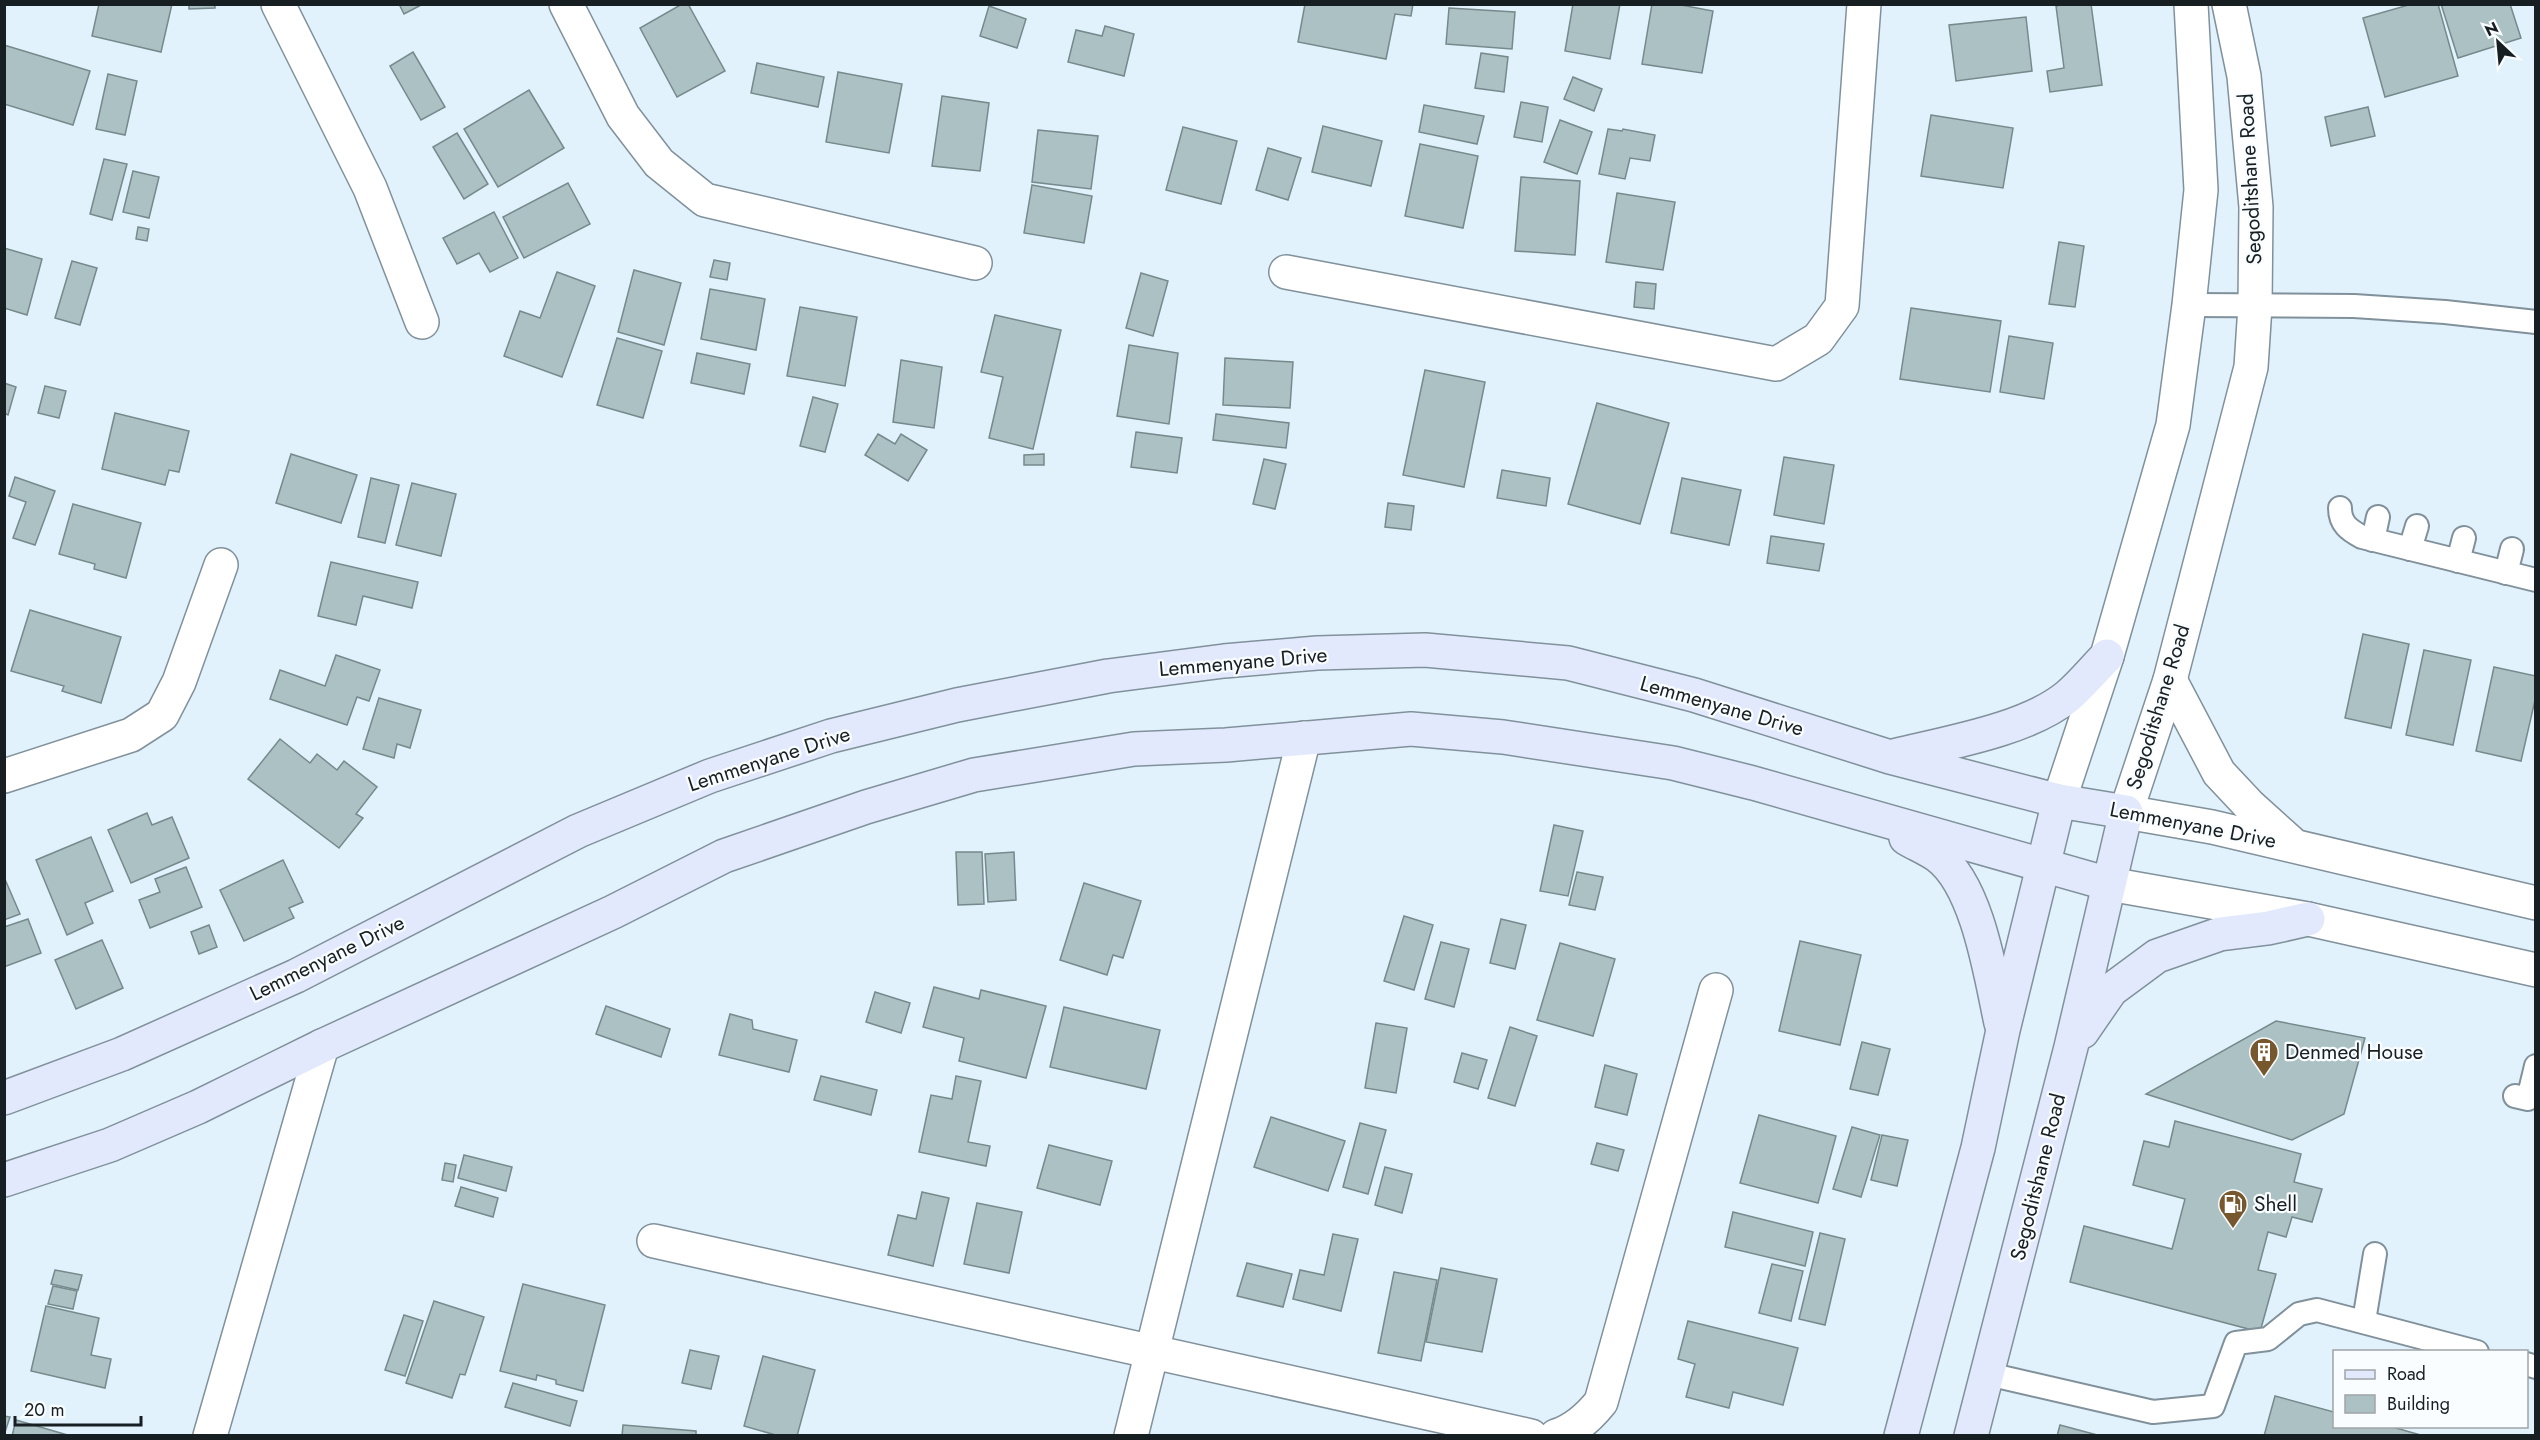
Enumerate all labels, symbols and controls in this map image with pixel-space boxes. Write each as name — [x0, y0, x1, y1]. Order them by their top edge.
north arrow — [2468, 12, 2528, 72]
text: N — [2481, 16, 2502, 42]
street label: Segoditshane Road — [2231, 93, 2269, 265]
street label: Segoditshane Road — [2119, 621, 2197, 793]
street label: Lemmenyane Drive — [1158, 640, 1329, 684]
street label: Lemmenyane Drive — [1637, 668, 1807, 744]
street label: Lemmenyane Drive — [684, 719, 854, 799]
street label: Lemmenyane Drive — [2107, 794, 2279, 856]
street label: Lemmenyane Drive — [245, 907, 410, 1009]
building icon: Denmed House — [2248, 1036, 2280, 1078]
place label: Denmed House — [2285, 1037, 2424, 1067]
street label: Segoditshane Road — [2003, 1090, 2073, 1264]
fuel station icon: Shell — [2217, 1188, 2249, 1230]
place label: Shell — [2254, 1189, 2297, 1219]
legend — [2333, 1350, 2528, 1428]
text: Road — [2387, 1361, 2426, 1387]
scale bar — [15, 1389, 141, 1427]
text: Building — [2387, 1391, 2450, 1417]
text: 20 m — [24, 1397, 64, 1423]

